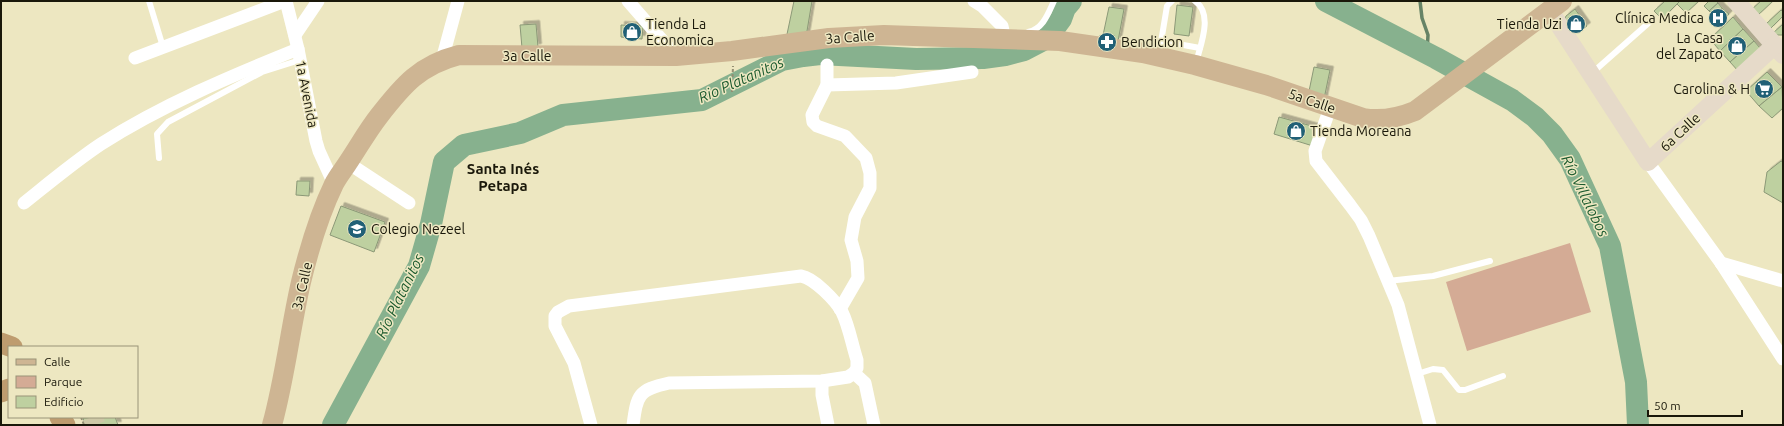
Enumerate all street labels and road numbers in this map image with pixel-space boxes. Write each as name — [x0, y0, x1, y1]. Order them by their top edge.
street label: 3a Calle — [825, 27, 875, 47]
street label: 3a Calle — [502, 48, 552, 64]
street label: 1a Avenida — [293, 59, 321, 129]
street label: 5a Calle — [1286, 85, 1338, 117]
street label: 6a Calle — [1657, 109, 1703, 155]
street label: 3a Calle — [289, 260, 315, 312]

